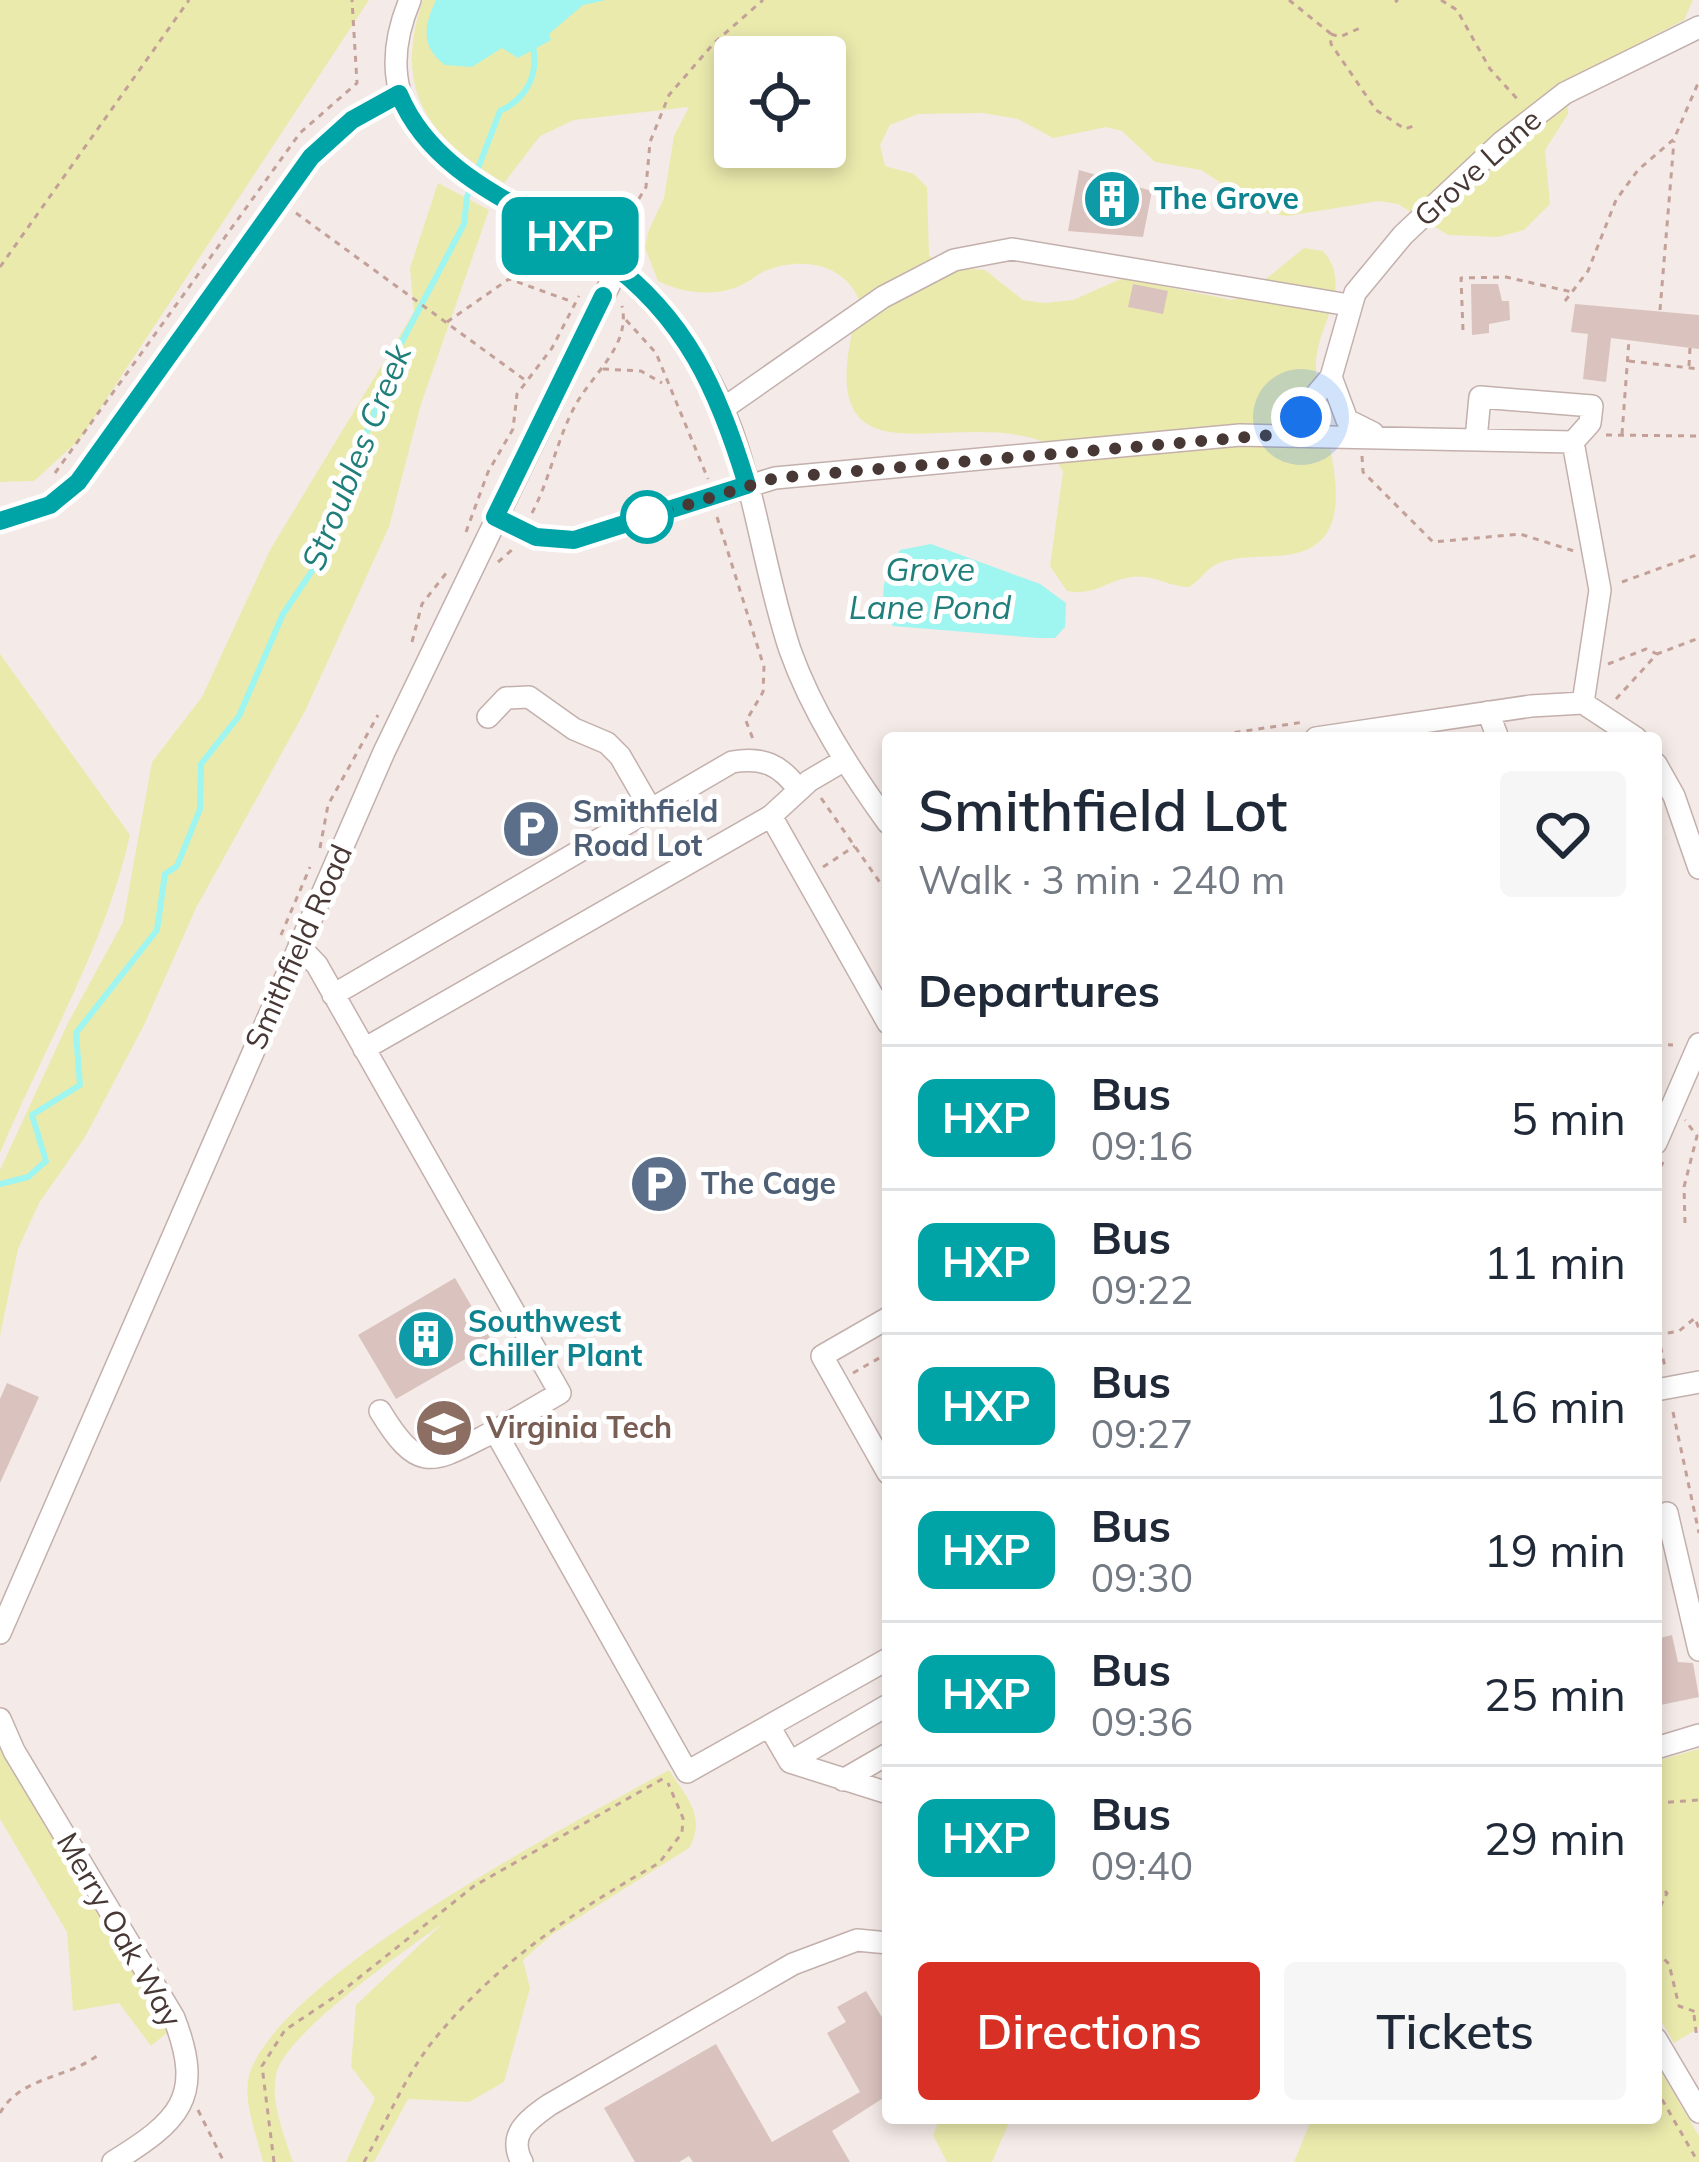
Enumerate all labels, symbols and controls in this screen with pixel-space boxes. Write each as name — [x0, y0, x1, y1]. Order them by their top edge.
map controls — [714, 36, 846, 168]
button: locate — [714, 36, 846, 168]
street label: Grove Lane — [1406, 100, 1549, 234]
building icon: The Grove — [1081, 168, 1143, 230]
place label: The Grove — [1154, 179, 1299, 217]
line badge: HXP — [501, 197, 639, 275]
text: HXP — [526, 209, 614, 262]
water label: Stroubles Creek — [292, 337, 420, 576]
your location — [1271, 387, 1331, 447]
unlabelled marker — [622, 492, 672, 542]
water label: Grove Lane Pond — [849, 548, 1011, 627]
button: heart — [1500, 771, 1626, 897]
text: Smithfield Lot — [918, 774, 1287, 845]
place label: Smithfield Road Lot — [573, 792, 718, 864]
parking icon: Smithfield Road Lot — [500, 798, 562, 860]
street label: Smithfield Road — [236, 838, 360, 1055]
text: Walk · 3 min · 240 m — [918, 855, 1285, 904]
text: Departures — [918, 962, 1160, 1018]
text: Bus — [1091, 1065, 1171, 1121]
text: 5 min — [1511, 1090, 1626, 1146]
text: HXP — [942, 1091, 1031, 1144]
text: 09:16 — [1091, 1121, 1193, 1170]
parking icon: The Cage — [628, 1153, 690, 1215]
place label: The Cage — [701, 1164, 836, 1202]
text: Bus — [1091, 1209, 1171, 1265]
text: 11 min — [1484, 1234, 1626, 1290]
text: HXP — [942, 1235, 1031, 1288]
text: 09:22 — [1091, 1265, 1193, 1314]
place label: Southwest Chiller Plant — [468, 1302, 642, 1374]
building icon: Southwest Chiller Plant — [395, 1308, 457, 1370]
text: Bus — [1091, 1353, 1171, 1409]
text: 16 min — [1484, 1378, 1626, 1434]
text: HXP — [942, 1379, 1031, 1432]
school or university icon: Virginia Tech — [413, 1397, 475, 1459]
place label: Virginia Tech — [485, 1408, 672, 1446]
text: 09:27 — [1091, 1409, 1193, 1458]
text: Bus — [1091, 1497, 1171, 1553]
text: 19 min — [1484, 1522, 1626, 1578]
text: HXP — [942, 1523, 1031, 1576]
text: 09:30 — [1091, 1553, 1193, 1602]
text: Bus — [1091, 1641, 1171, 1697]
text: 25 min — [1484, 1666, 1626, 1722]
text: HXP — [942, 1667, 1031, 1720]
text: 09:36 — [1091, 1697, 1193, 1746]
text: Bus — [1091, 1785, 1171, 1841]
text: 29 min — [1484, 1810, 1626, 1866]
text: HXP — [942, 1811, 1031, 1864]
street label: Merry Oak Way — [49, 1825, 191, 2034]
text: 09:40 — [1091, 1841, 1193, 1890]
button: Directions — [918, 1962, 1260, 2100]
button: Tickets — [1284, 1962, 1626, 2100]

